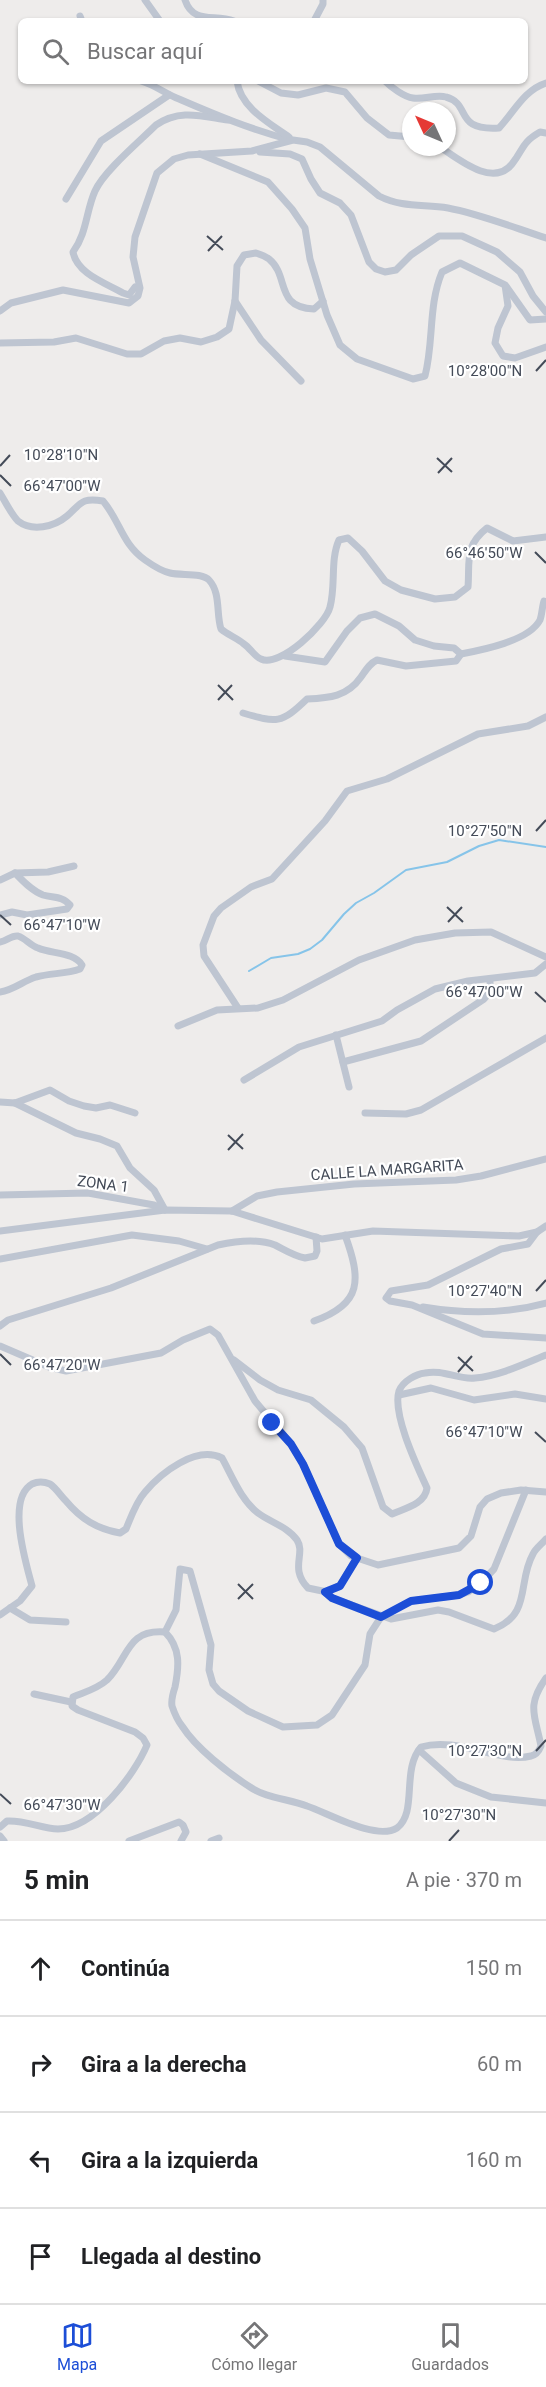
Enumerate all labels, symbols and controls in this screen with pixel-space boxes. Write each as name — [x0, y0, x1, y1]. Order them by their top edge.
search box — [18, 18, 528, 84]
icon: search — [39, 35, 72, 68]
text: Buscar aquí — [87, 39, 203, 64]
north arrow — [402, 102, 456, 156]
text: 10°28'00"N — [448, 362, 522, 380]
text: 10°28'10"N — [24, 446, 98, 464]
text: 66°47'00"W — [24, 477, 100, 495]
text: 66°46'50"W — [446, 544, 522, 562]
text: 10°27'50"N — [448, 822, 522, 840]
text: 66°47'10"W — [24, 916, 100, 934]
text: 66°47'00"W — [446, 983, 522, 1001]
street label: CALLE LA MARGARITA — [310, 1156, 464, 1184]
street label: ZONA 1 — [76, 1172, 130, 1196]
text: 10°27'40"N — [448, 1282, 522, 1300]
text: 66°47'20"W — [24, 1356, 100, 1374]
route end — [258, 1409, 284, 1435]
text: 66°47'10"W — [446, 1423, 522, 1441]
route start — [467, 1569, 493, 1595]
text: 10°27'30"N — [448, 1742, 522, 1760]
text: 66°47'30"W — [24, 1796, 100, 1814]
text: 10°27'30"N — [422, 1806, 496, 1824]
text: 5 min — [24, 1865, 89, 1895]
text: A pie · 370 m — [406, 1868, 522, 1892]
icon: ahead — [24, 1952, 57, 1985]
text: Continúa — [81, 1956, 170, 1981]
text: 150 m — [466, 1956, 522, 1980]
icon: right — [24, 2048, 57, 2081]
text: Gira a la derecha — [81, 2052, 247, 2077]
text: 60 m — [477, 2052, 522, 2076]
icon: left — [24, 2144, 57, 2177]
text: Gira a la izquierda — [81, 2148, 258, 2173]
text: 160 m — [466, 2148, 522, 2172]
icon: arrive — [24, 2240, 57, 2273]
text: Llegada al destino — [81, 2244, 261, 2269]
tab: Mapa — [57, 2319, 97, 2374]
tab: Cómo llegar — [211, 2319, 297, 2374]
tab: Guardados — [411, 2319, 489, 2374]

